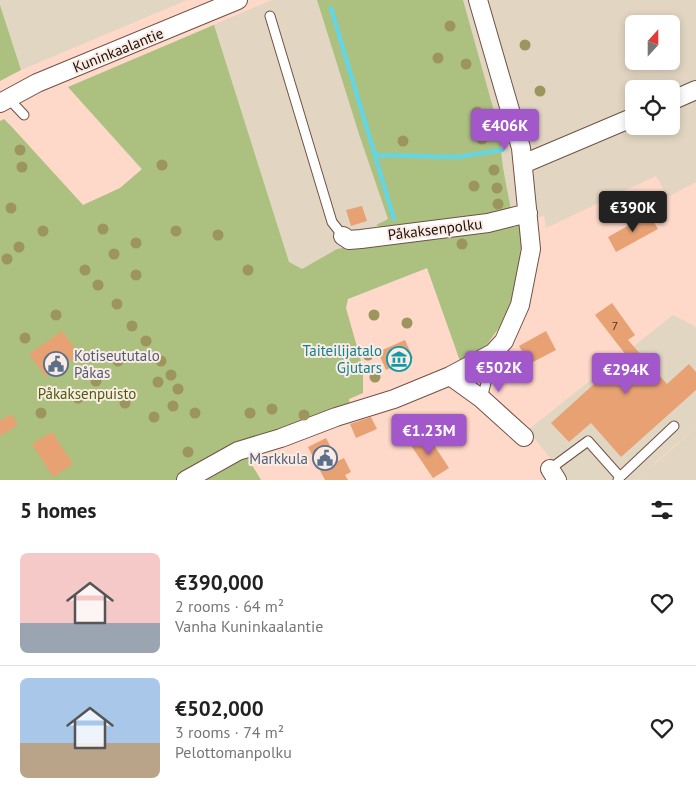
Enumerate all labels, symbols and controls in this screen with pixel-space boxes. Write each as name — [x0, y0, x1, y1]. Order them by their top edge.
north arrow — [625, 15, 680, 70]
map controls — [625, 15, 680, 135]
street label: Kuninkaalantie — [70, 23, 166, 77]
button: locate — [625, 80, 680, 135]
pin: €406K — [470, 108, 540, 151]
text: €406K — [482, 115, 528, 135]
pin: €390K — [598, 190, 668, 233]
text: €390K — [610, 197, 656, 217]
street label: Påkaksenpolku — [387, 214, 483, 244]
house number: 7 — [612, 318, 618, 333]
place label: Taiteilijatalo Gjutars — [302, 341, 382, 377]
place label: Kotiseututalo Påkas — [74, 346, 160, 382]
museum icon: Taiteilijatalo Gjutars — [386, 346, 412, 372]
pin: €502K — [464, 350, 534, 393]
public building icon: Kotiseututalo Påkas — [43, 351, 69, 377]
pin: €294K — [591, 352, 661, 395]
text: €502K — [476, 357, 522, 377]
text: €294K — [603, 359, 649, 379]
park label: Påkaksenpuisto — [38, 384, 136, 403]
pin: €1.23M — [388, 414, 470, 456]
text: €1.23M — [402, 420, 456, 440]
public building icon: Markkula — [312, 445, 338, 471]
place label: Markkula — [249, 449, 308, 468]
icon: filters — [648, 496, 676, 524]
text: 5 homes — [20, 497, 96, 524]
text: €390,000 — [175, 569, 264, 596]
icon: home — [60, 573, 120, 633]
icon: heart — [648, 589, 676, 617]
text: 2 rooms · 64 m² — [175, 596, 284, 616]
text: Vanha Kuninkaalantie — [175, 616, 323, 636]
text: €502,000 — [175, 695, 264, 722]
icon: home — [60, 698, 120, 758]
icon: heart — [648, 714, 676, 742]
text: 3 rooms · 74 m² — [175, 722, 284, 742]
text: Pelottomanpolku — [175, 742, 292, 762]

